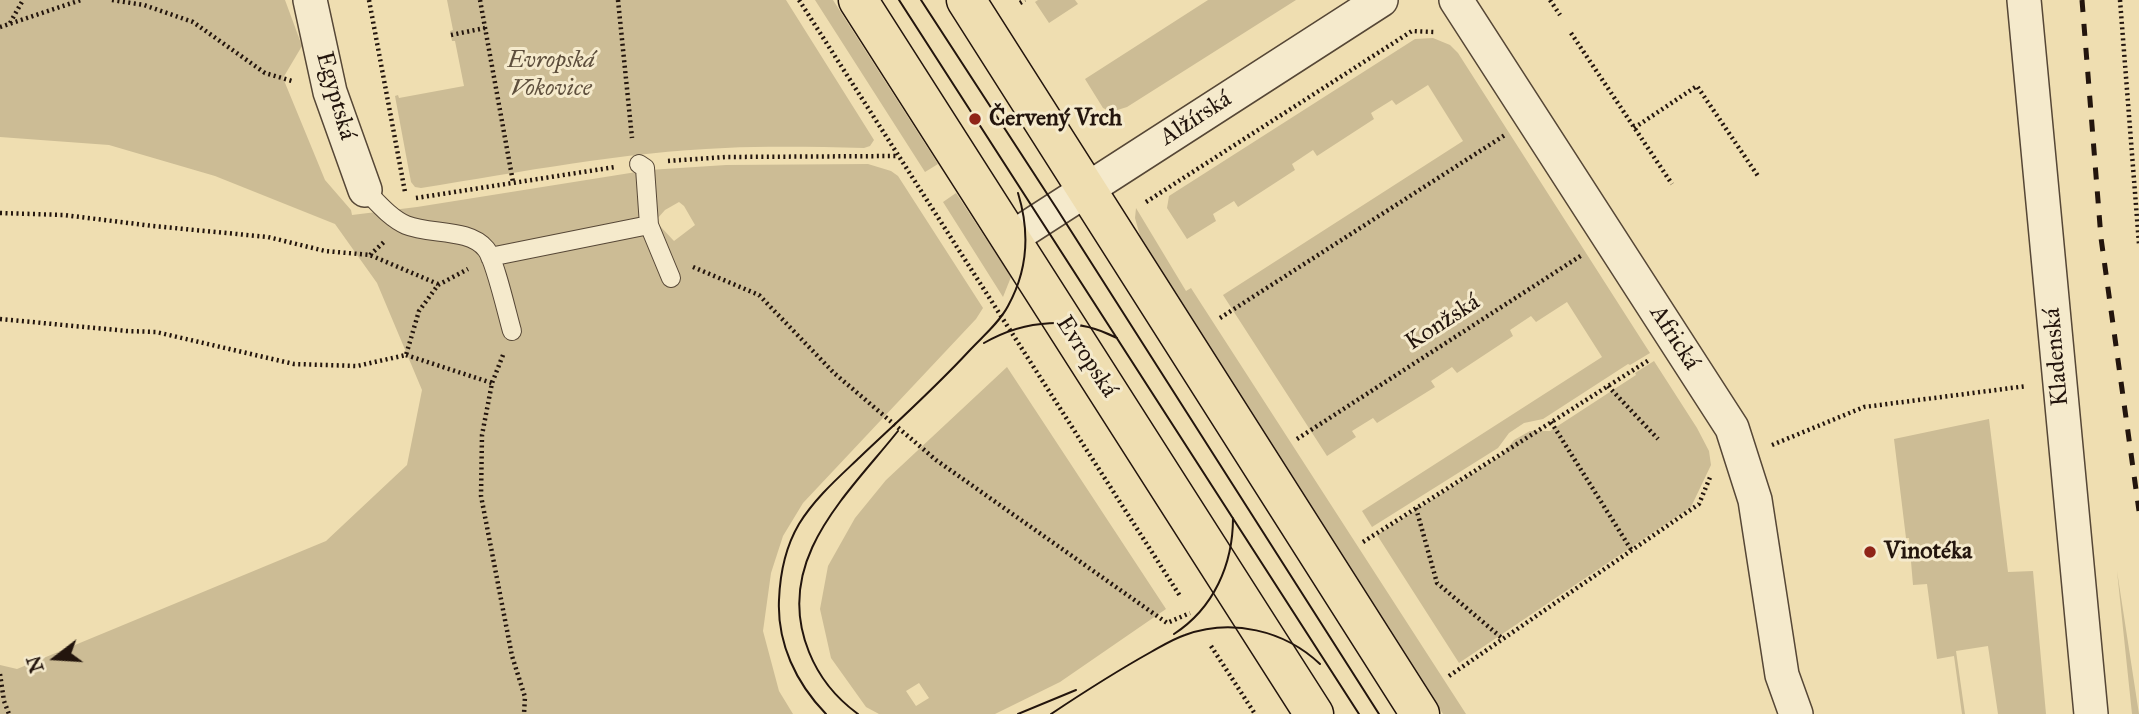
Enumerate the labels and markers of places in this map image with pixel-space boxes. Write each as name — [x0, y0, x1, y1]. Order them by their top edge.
place label: Červený Vrch — [989, 105, 1122, 133]
marker: Červený Vrch — [967, 111, 983, 127]
place label: Vinotéka — [1884, 538, 1972, 566]
marker: Vinotéka — [1862, 544, 1878, 560]

